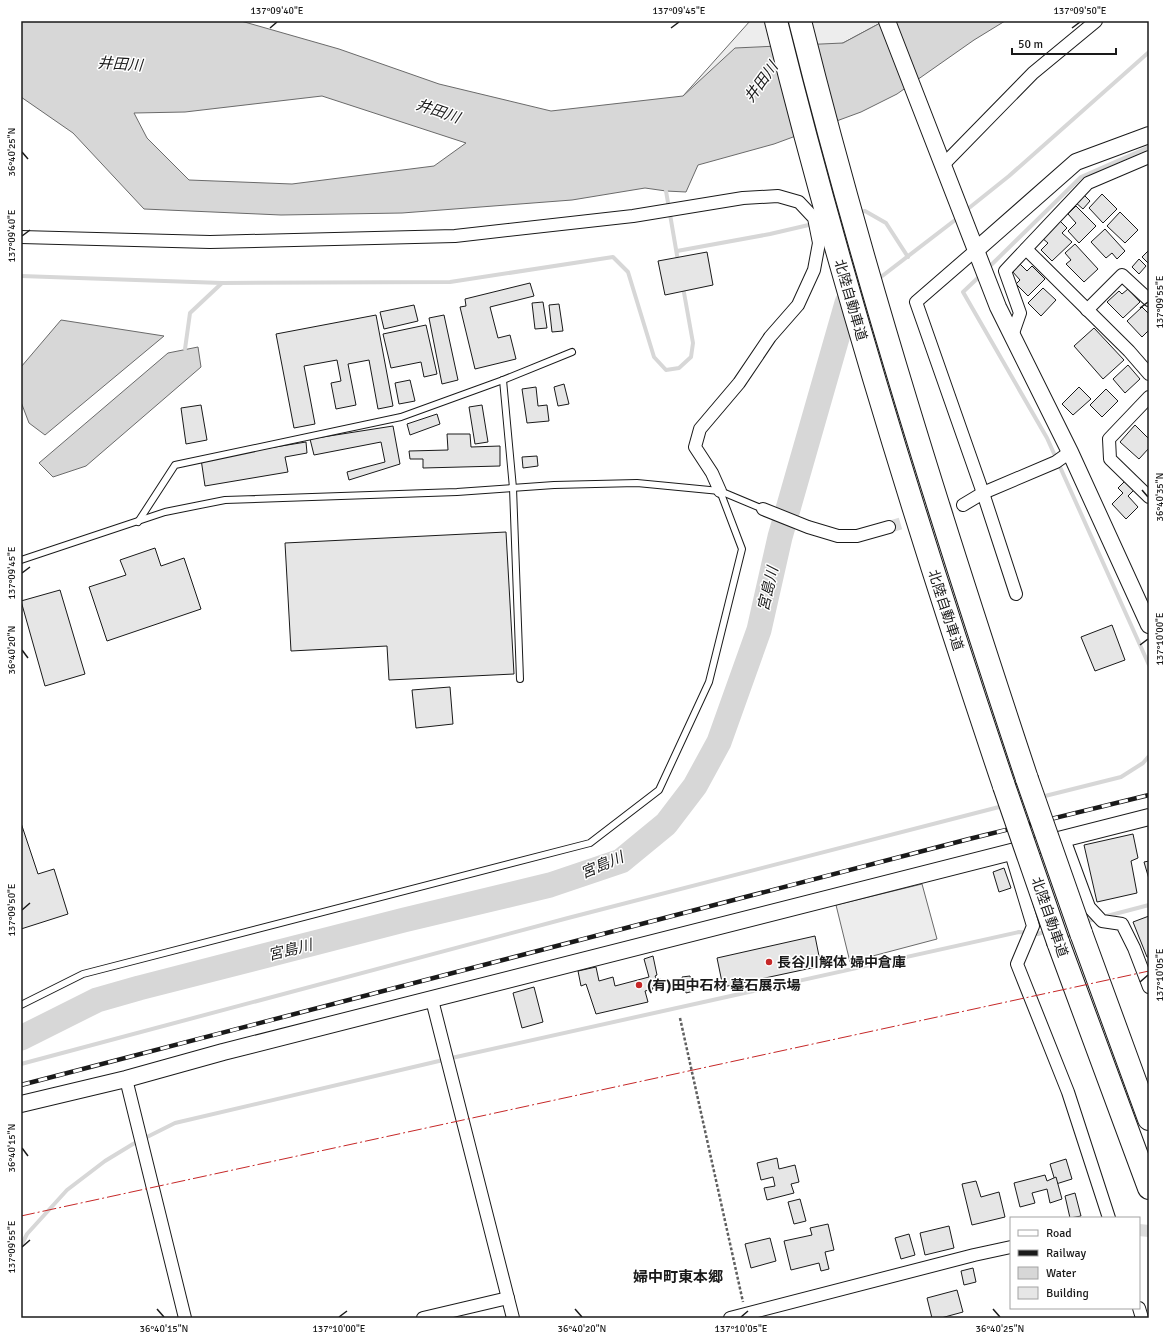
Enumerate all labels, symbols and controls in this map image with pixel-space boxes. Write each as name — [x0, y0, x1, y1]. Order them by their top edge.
text: 137°09'40"E — [250, 5, 304, 17]
text: 137°09'45"E — [652, 5, 706, 17]
text: 137°09'50"E — [1053, 5, 1107, 17]
scale bar — [1012, 30, 1116, 56]
text: 50 m — [1018, 37, 1043, 52]
water label: 井田川 — [97, 53, 145, 75]
water label: 井田川 — [740, 57, 783, 105]
water label: 井田川 — [414, 95, 464, 127]
text: 36°40'25"N — [6, 128, 18, 176]
text: 137°09'40"E — [6, 209, 18, 263]
street label: 北陸自動車道 — [831, 257, 870, 343]
text: 137°09'55"E — [1154, 275, 1166, 329]
text: 36°40'35"N — [1154, 473, 1166, 521]
text: 137°09'45"E — [6, 546, 18, 600]
water label: 宮島川 — [754, 563, 782, 613]
street label: 北陸自動車道 — [924, 568, 967, 653]
text: 137°10'00"E — [1154, 612, 1166, 666]
text: 36°40'20"N — [6, 626, 18, 674]
water label: 宮島川 — [578, 847, 628, 882]
street label: 北陸自動車道 — [1028, 875, 1071, 960]
text: 137°09'50"E — [6, 883, 18, 937]
water label: 宮島川 — [266, 935, 316, 964]
text: 137°10'05"E — [1154, 948, 1166, 1002]
place label: 長谷川解体 婦中倉庫 — [777, 954, 906, 971]
marker: 長谷川解体 婦中倉庫 — [764, 957, 774, 967]
place label: (有)田中石材 墓石展示場 — [647, 977, 801, 994]
marker: (有)田中石材 墓石展示場 — [634, 980, 644, 990]
text: 36°40'15"N — [6, 1124, 18, 1172]
legend — [1010, 1217, 1140, 1309]
text: 137°09'55"E — [6, 1220, 18, 1274]
text: Road — [1046, 1226, 1072, 1241]
text: Railway — [1046, 1246, 1086, 1261]
text: Water — [1046, 1266, 1077, 1281]
district label: 婦中町東本郷 — [633, 1268, 723, 1286]
text: Building — [1046, 1286, 1089, 1301]
text: 36°40'15"N — [140, 1323, 188, 1335]
text: 137°10'00"E — [312, 1323, 366, 1335]
text: 36°40'20"N — [558, 1323, 606, 1335]
text: 137°10'05"E — [714, 1323, 768, 1335]
text: 36°40'25"N — [976, 1323, 1024, 1335]

